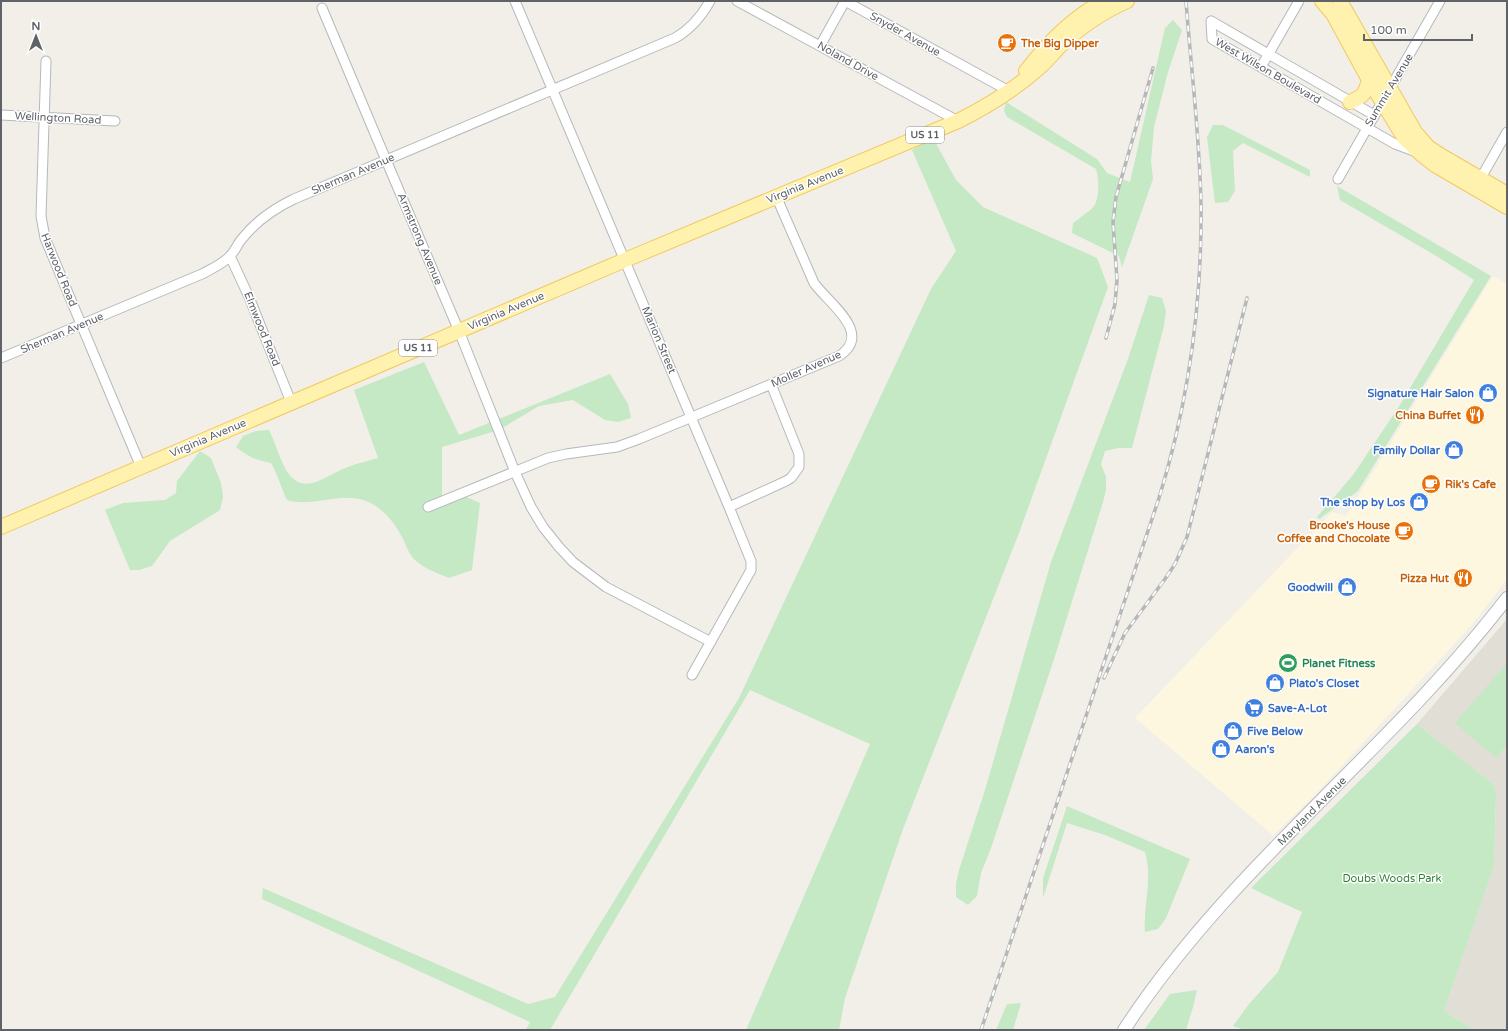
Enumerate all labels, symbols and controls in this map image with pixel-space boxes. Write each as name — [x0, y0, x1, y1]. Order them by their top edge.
street label: Snyder Avenue — [867, 9, 943, 59]
north arrow — [16, 16, 56, 56]
scale bar — [1364, 16, 1472, 42]
text: N — [32, 20, 40, 33]
text: 100 m — [1370, 23, 1407, 37]
cafe icon: The Big Dipper — [996, 32, 1018, 54]
street label: West Wilson Boulevard — [1213, 35, 1323, 107]
place label: The Big Dipper — [1020, 37, 1099, 51]
street label: Noland Drive — [815, 39, 881, 83]
street label: Summit Avenue — [1362, 51, 1416, 129]
street label: Wellington Road — [14, 109, 102, 127]
road number: US 11 — [906, 127, 944, 143]
street label: Sherman Avenue — [309, 151, 397, 197]
street label: Virginia Avenue — [765, 164, 845, 206]
street label: Armstrong Avenue — [395, 191, 445, 287]
street label: Harwood Road — [38, 231, 80, 309]
street label: Virginia Avenue — [466, 289, 546, 333]
street label: Elmwood Road — [241, 290, 283, 368]
street label: Marion Street — [639, 305, 679, 375]
street label: Sherman Avenue — [18, 310, 106, 356]
road number: US 11 — [399, 340, 437, 356]
street label: Moller Avenue — [769, 348, 843, 390]
shop icon: Signature Hair Salon — [1477, 382, 1499, 404]
place label: Signature Hair Salon — [1367, 387, 1474, 401]
restaurant icon: China Buffet — [1464, 404, 1486, 426]
place label: China Buffet — [1395, 409, 1462, 422]
street label: Virginia Avenue — [168, 416, 248, 460]
shop icon: Family Dollar — [1443, 439, 1465, 461]
place label: Family Dollar — [1373, 444, 1441, 458]
cafe icon: Rik's Cafe — [1420, 473, 1442, 495]
place label: Rik's Cafe — [1445, 478, 1497, 491]
shop icon: The shop by Los — [1408, 491, 1430, 513]
place label: The shop by Los — [1319, 496, 1406, 510]
place label: Brooke's House Coffee and Chocolate — [1277, 519, 1391, 545]
cafe icon: Brooke's House Coffee and Chocolate — [1393, 520, 1415, 542]
restaurant icon: Pizza Hut — [1452, 567, 1474, 589]
place label: Pizza Hut — [1400, 572, 1450, 585]
shop icon: Goodwill — [1336, 576, 1358, 598]
place label: Goodwill — [1287, 581, 1333, 594]
sports icon: Planet Fitness — [1277, 652, 1299, 674]
place label: Planet Fitness — [1302, 657, 1376, 670]
shop icon: Plato's Closet — [1264, 672, 1286, 694]
place label: Plato's Closet — [1289, 677, 1360, 690]
supermarket icon: Save-A-Lot — [1243, 697, 1265, 719]
place label: Save-A-Lot — [1268, 702, 1328, 715]
shop icon: Five Below — [1222, 720, 1244, 742]
place label: Five Below — [1247, 725, 1303, 738]
shop icon: Aaron's — [1210, 738, 1232, 760]
place label: Aaron's — [1235, 743, 1275, 756]
street label: Maryland Avenue — [1275, 774, 1349, 848]
park label: Doubs Woods Park — [1342, 872, 1442, 885]

